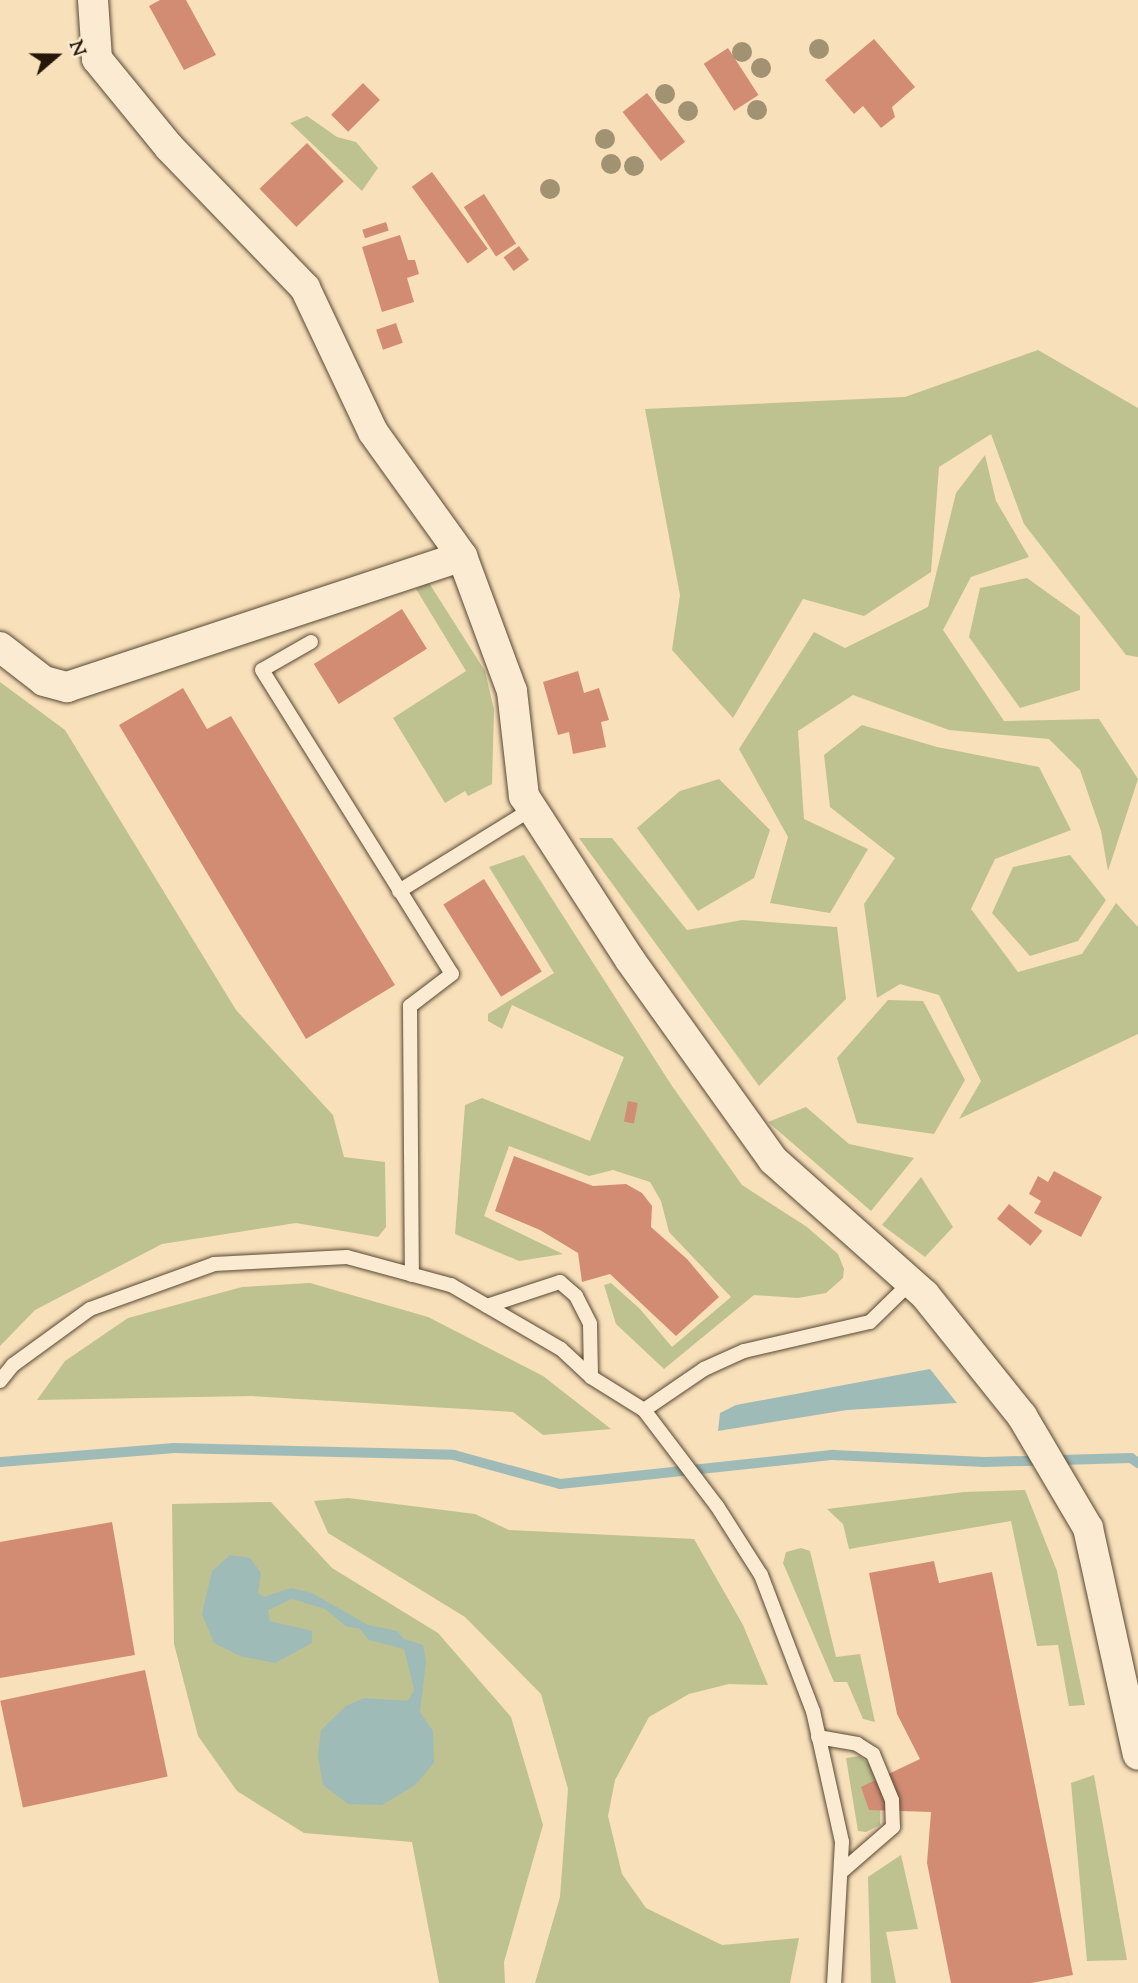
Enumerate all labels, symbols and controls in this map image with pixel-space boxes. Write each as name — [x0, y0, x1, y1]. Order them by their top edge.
north arrow — [21, 21, 91, 91]
text: N — [61, 37, 91, 60]

